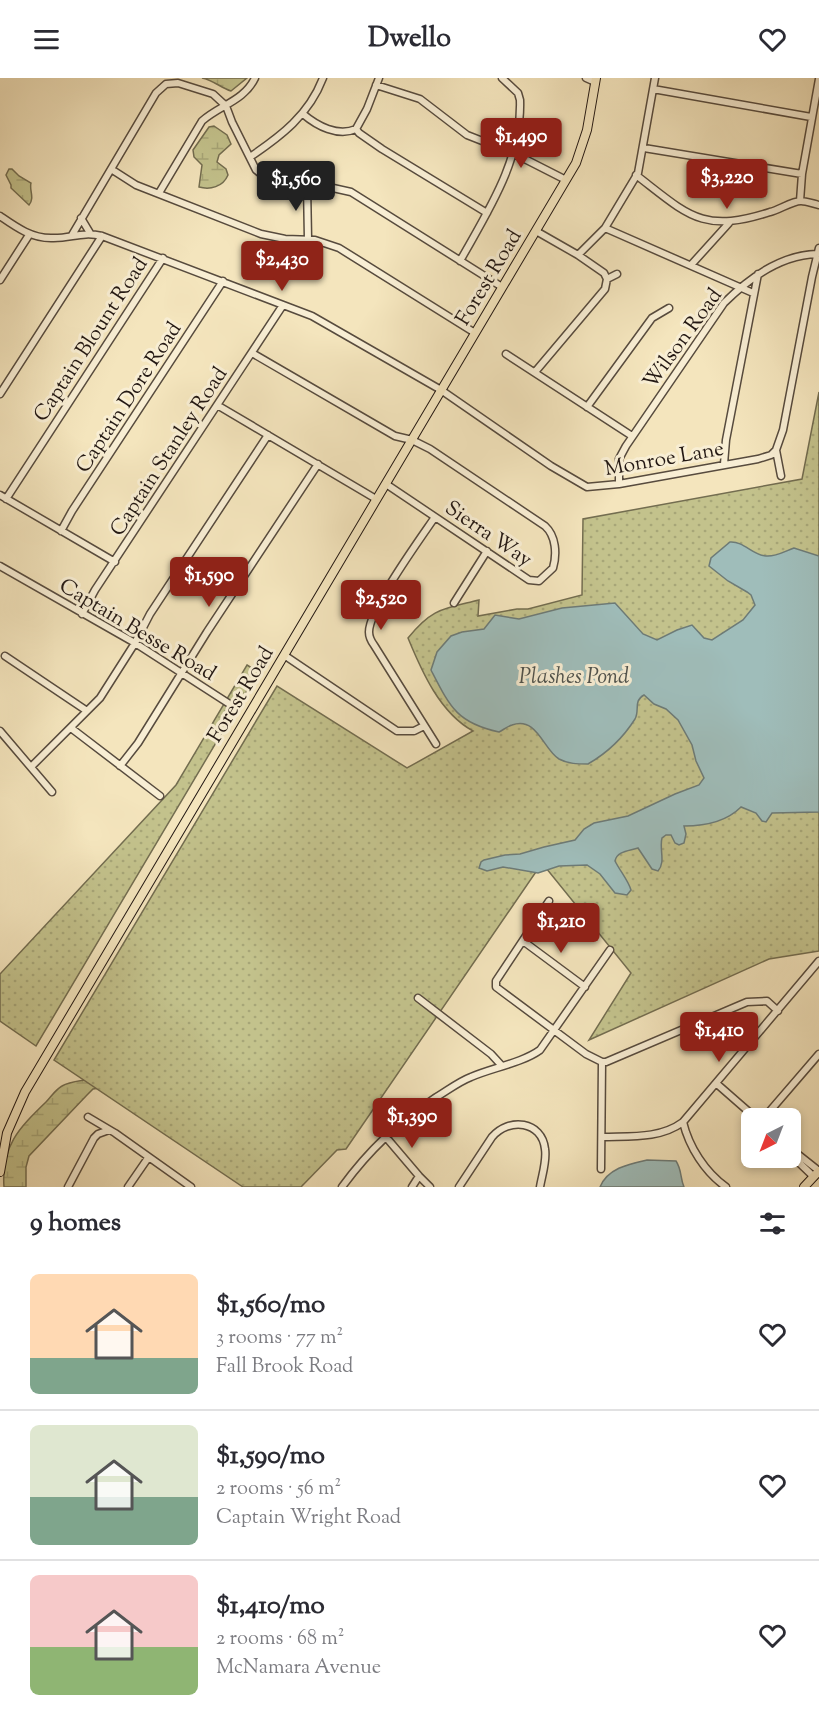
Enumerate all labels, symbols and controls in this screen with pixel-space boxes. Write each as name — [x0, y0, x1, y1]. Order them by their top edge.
text: Dwello — [368, 20, 451, 59]
icon: menu — [30, 23, 63, 56]
icon: heart — [756, 23, 789, 56]
pin: $1,490 — [472, 118, 570, 169]
text: $1,490 — [495, 123, 547, 152]
pin: $3,220 — [678, 159, 776, 210]
pin: $1,560 — [247, 161, 345, 212]
text: $3,220 — [700, 164, 754, 193]
text: $1,560 — [271, 166, 321, 195]
street label: Forest Road — [449, 224, 530, 332]
pin: $2,430 — [233, 241, 331, 292]
text: $2,430 — [255, 246, 309, 275]
street label: Captain Blount Road — [27, 252, 156, 428]
street label: Wilson Road — [637, 283, 730, 396]
street label: Captain Dore Road — [69, 316, 190, 480]
street label: Captain Stanley Road — [104, 361, 236, 543]
street label: Monroe Lane — [602, 435, 726, 485]
street label: Sierra Way — [438, 494, 538, 575]
pin: $1,590 — [160, 557, 258, 608]
text: $1,590 — [184, 562, 234, 591]
street label: Captain Besse Road — [53, 572, 221, 690]
pin: $2,520 — [332, 580, 430, 631]
text: $2,520 — [355, 585, 407, 614]
street label: Forest Road — [201, 641, 282, 749]
water label: Plashes Pond — [519, 662, 629, 694]
pin: $1,210 — [512, 903, 610, 954]
text: $1,210 — [537, 908, 586, 937]
pin: $1,410 — [670, 1012, 768, 1063]
text: $1,410 — [694, 1017, 744, 1046]
pin: $1,390 — [363, 1098, 461, 1149]
text: $1,390 — [387, 1103, 437, 1132]
north arrow — [741, 1108, 801, 1168]
map controls — [741, 1108, 801, 1168]
text: 9 homes — [30, 1205, 121, 1242]
icon: filters — [756, 1207, 789, 1240]
text: $1,560/mo — [216, 1287, 325, 1324]
icon: home — [78, 1298, 150, 1370]
icon: heart — [756, 1318, 789, 1351]
text: 3 rooms · 77 m² — [216, 1324, 343, 1353]
text: Fall Brook Road — [216, 1353, 353, 1382]
text: $1,590/mo — [216, 1438, 325, 1475]
icon: home — [78, 1449, 150, 1521]
icon: heart — [756, 1469, 789, 1502]
text: 2 rooms · 56 m² — [216, 1475, 341, 1504]
text: Captain Wright Road — [216, 1504, 401, 1533]
text: $1,410/mo — [216, 1588, 325, 1625]
icon: home — [78, 1599, 150, 1671]
icon: heart — [756, 1619, 789, 1652]
text: 2 rooms · 68 m² — [216, 1625, 344, 1654]
text: McNamara Avenue — [216, 1654, 381, 1683]

